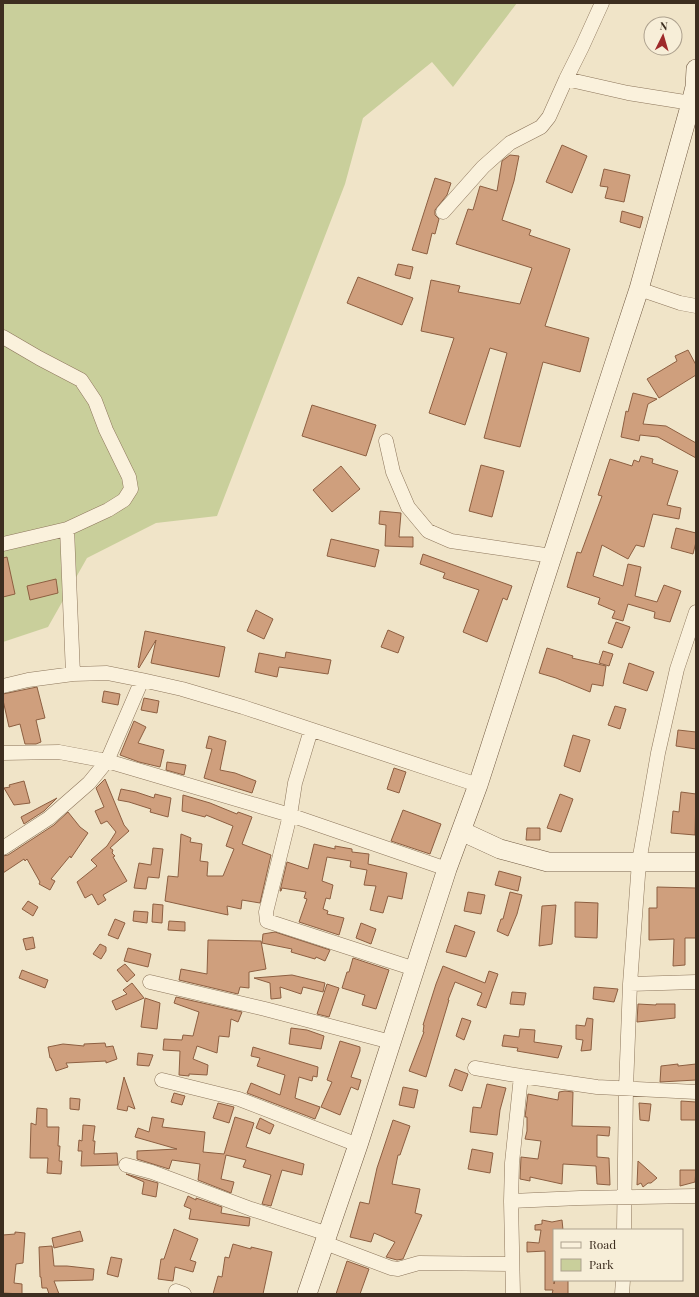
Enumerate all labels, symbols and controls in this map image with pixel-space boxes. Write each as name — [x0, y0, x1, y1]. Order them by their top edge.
north arrow — [643, 16, 683, 56]
text: N — [659, 18, 669, 33]
legend — [553, 1229, 683, 1281]
text: Road — [589, 1236, 616, 1252]
text: Park — [589, 1256, 614, 1272]

